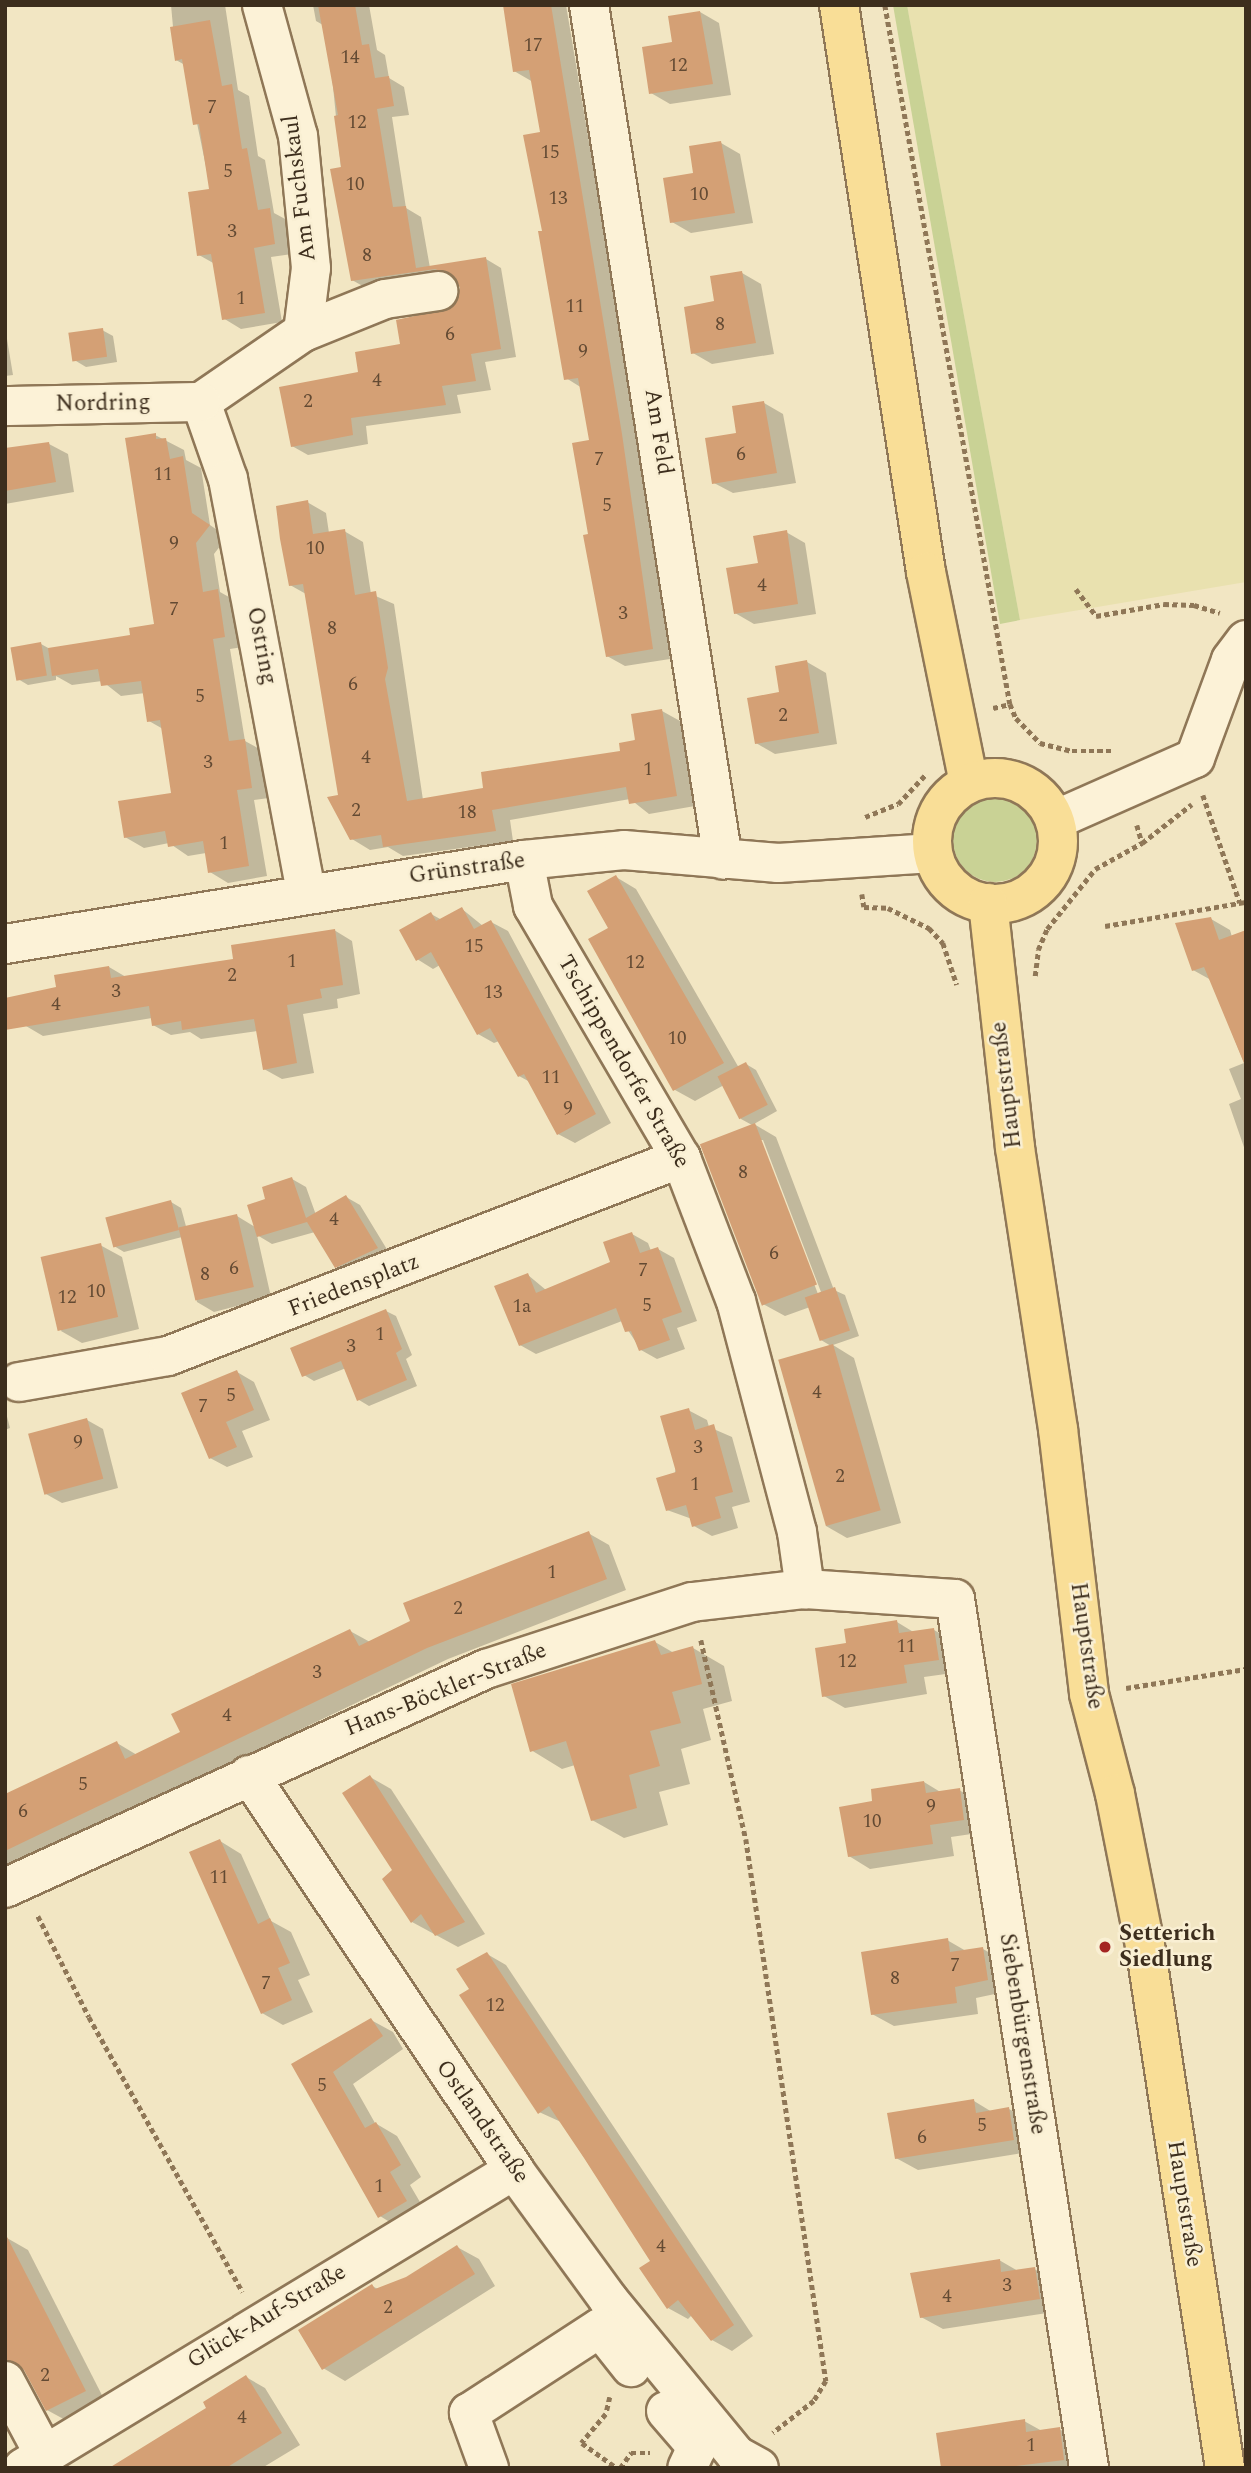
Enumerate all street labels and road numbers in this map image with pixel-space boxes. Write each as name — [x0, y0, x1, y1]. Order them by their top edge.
street label: Am Fuchskaul — [277, 113, 323, 263]
street label: Am Feld — [638, 387, 678, 477]
street label: Nordring — [55, 389, 151, 419]
street label: Ostring — [240, 605, 282, 687]
street label: Grünstraße — [407, 847, 527, 891]
street label: Tschippendorfer Straße — [551, 951, 695, 1173]
street label: Hauptstraße — [986, 1020, 1028, 1150]
street label: Friedensplatz — [284, 1248, 424, 1324]
street label: Hauptstraße — [1063, 1581, 1109, 1711]
street label: Hans-Böckler-Straße — [341, 1637, 551, 1743]
street label: Siebenbürgenstraße — [992, 1931, 1052, 2137]
street label: Ostlandstraße — [429, 2055, 535, 2189]
street label: Hauptstraße — [1160, 2139, 1208, 2269]
street label: Glück-Auf-Straße — [183, 2259, 351, 2375]

